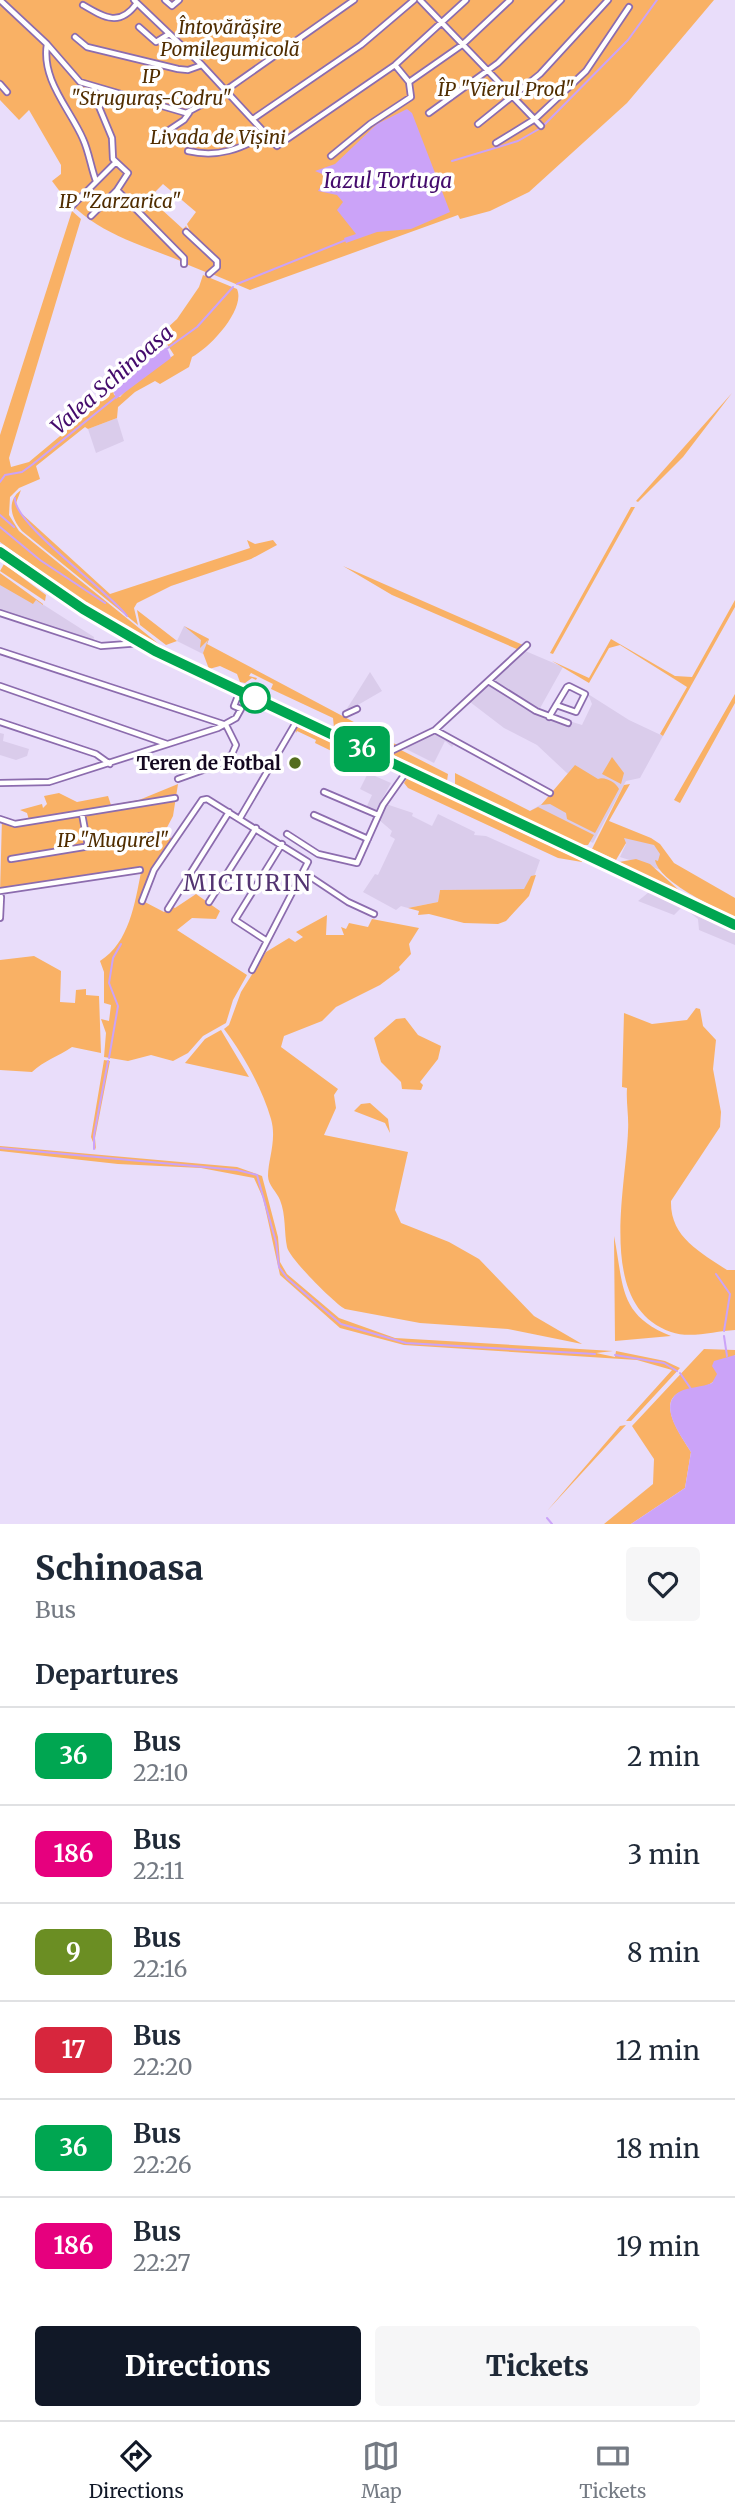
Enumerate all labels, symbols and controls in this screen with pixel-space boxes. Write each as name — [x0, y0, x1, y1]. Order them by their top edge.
park label: Întovărășire Pomilegumicolă — [160, 15, 300, 61]
park label: IP "Struguraș-Codru" — [71, 64, 232, 111]
park label: ÎP "Vierul Prod" — [438, 77, 574, 101]
park label: Livada de Vișini — [150, 125, 286, 150]
water label: Iazul Tortuga — [324, 167, 452, 194]
park label: IP "Zarzarica" — [59, 189, 181, 213]
water label: Valea Schinoasa — [45, 319, 178, 440]
unlabelled marker — [240, 683, 270, 713]
line badge: 36 — [330, 726, 394, 772]
text: 36 — [348, 733, 376, 764]
place label: Teren de Fotbal — [137, 751, 281, 775]
marker: Teren de Fotbal — [287, 755, 303, 771]
park label: IP "Mugurel" — [57, 828, 169, 852]
district label: MICIURIN — [183, 868, 313, 897]
button: heart — [626, 1547, 700, 1621]
text: Schinoasa — [35, 1548, 203, 1589]
text: Bus — [35, 1595, 76, 1624]
text: Departures — [35, 1658, 179, 1691]
text: Bus — [133, 1725, 181, 1758]
text: 36 — [59, 1740, 88, 1771]
text: 2 min — [627, 1740, 700, 1773]
text: 22:10 — [133, 1758, 188, 1787]
text: Bus — [133, 1823, 181, 1856]
text: 186 — [54, 1838, 93, 1869]
text: 3 min — [628, 1838, 700, 1871]
text: 22:11 — [133, 1856, 184, 1885]
text: Bus — [133, 1921, 181, 1954]
text: 9 — [66, 1936, 81, 1967]
text: 8 min — [627, 1936, 700, 1969]
text: 22:16 — [133, 1954, 188, 1983]
text: Bus — [133, 2019, 181, 2052]
text: 17 — [61, 2034, 86, 2065]
text: 12 min — [616, 2034, 700, 2067]
text: 22:20 — [133, 2052, 193, 2081]
text: Bus — [133, 2117, 181, 2150]
text: 36 — [59, 2132, 88, 2163]
text: 18 min — [616, 2132, 700, 2165]
text: 22:26 — [133, 2150, 192, 2179]
text: Bus — [133, 2215, 181, 2248]
text: 186 — [54, 2230, 93, 2261]
text: 19 min — [616, 2230, 700, 2263]
text: 22:27 — [133, 2248, 191, 2277]
button: Directions — [35, 2326, 361, 2406]
button: Tickets — [375, 2326, 700, 2406]
tab: Directions — [89, 2437, 184, 2503]
tab: Map — [361, 2437, 402, 2503]
tab: Tickets — [579, 2437, 646, 2503]

